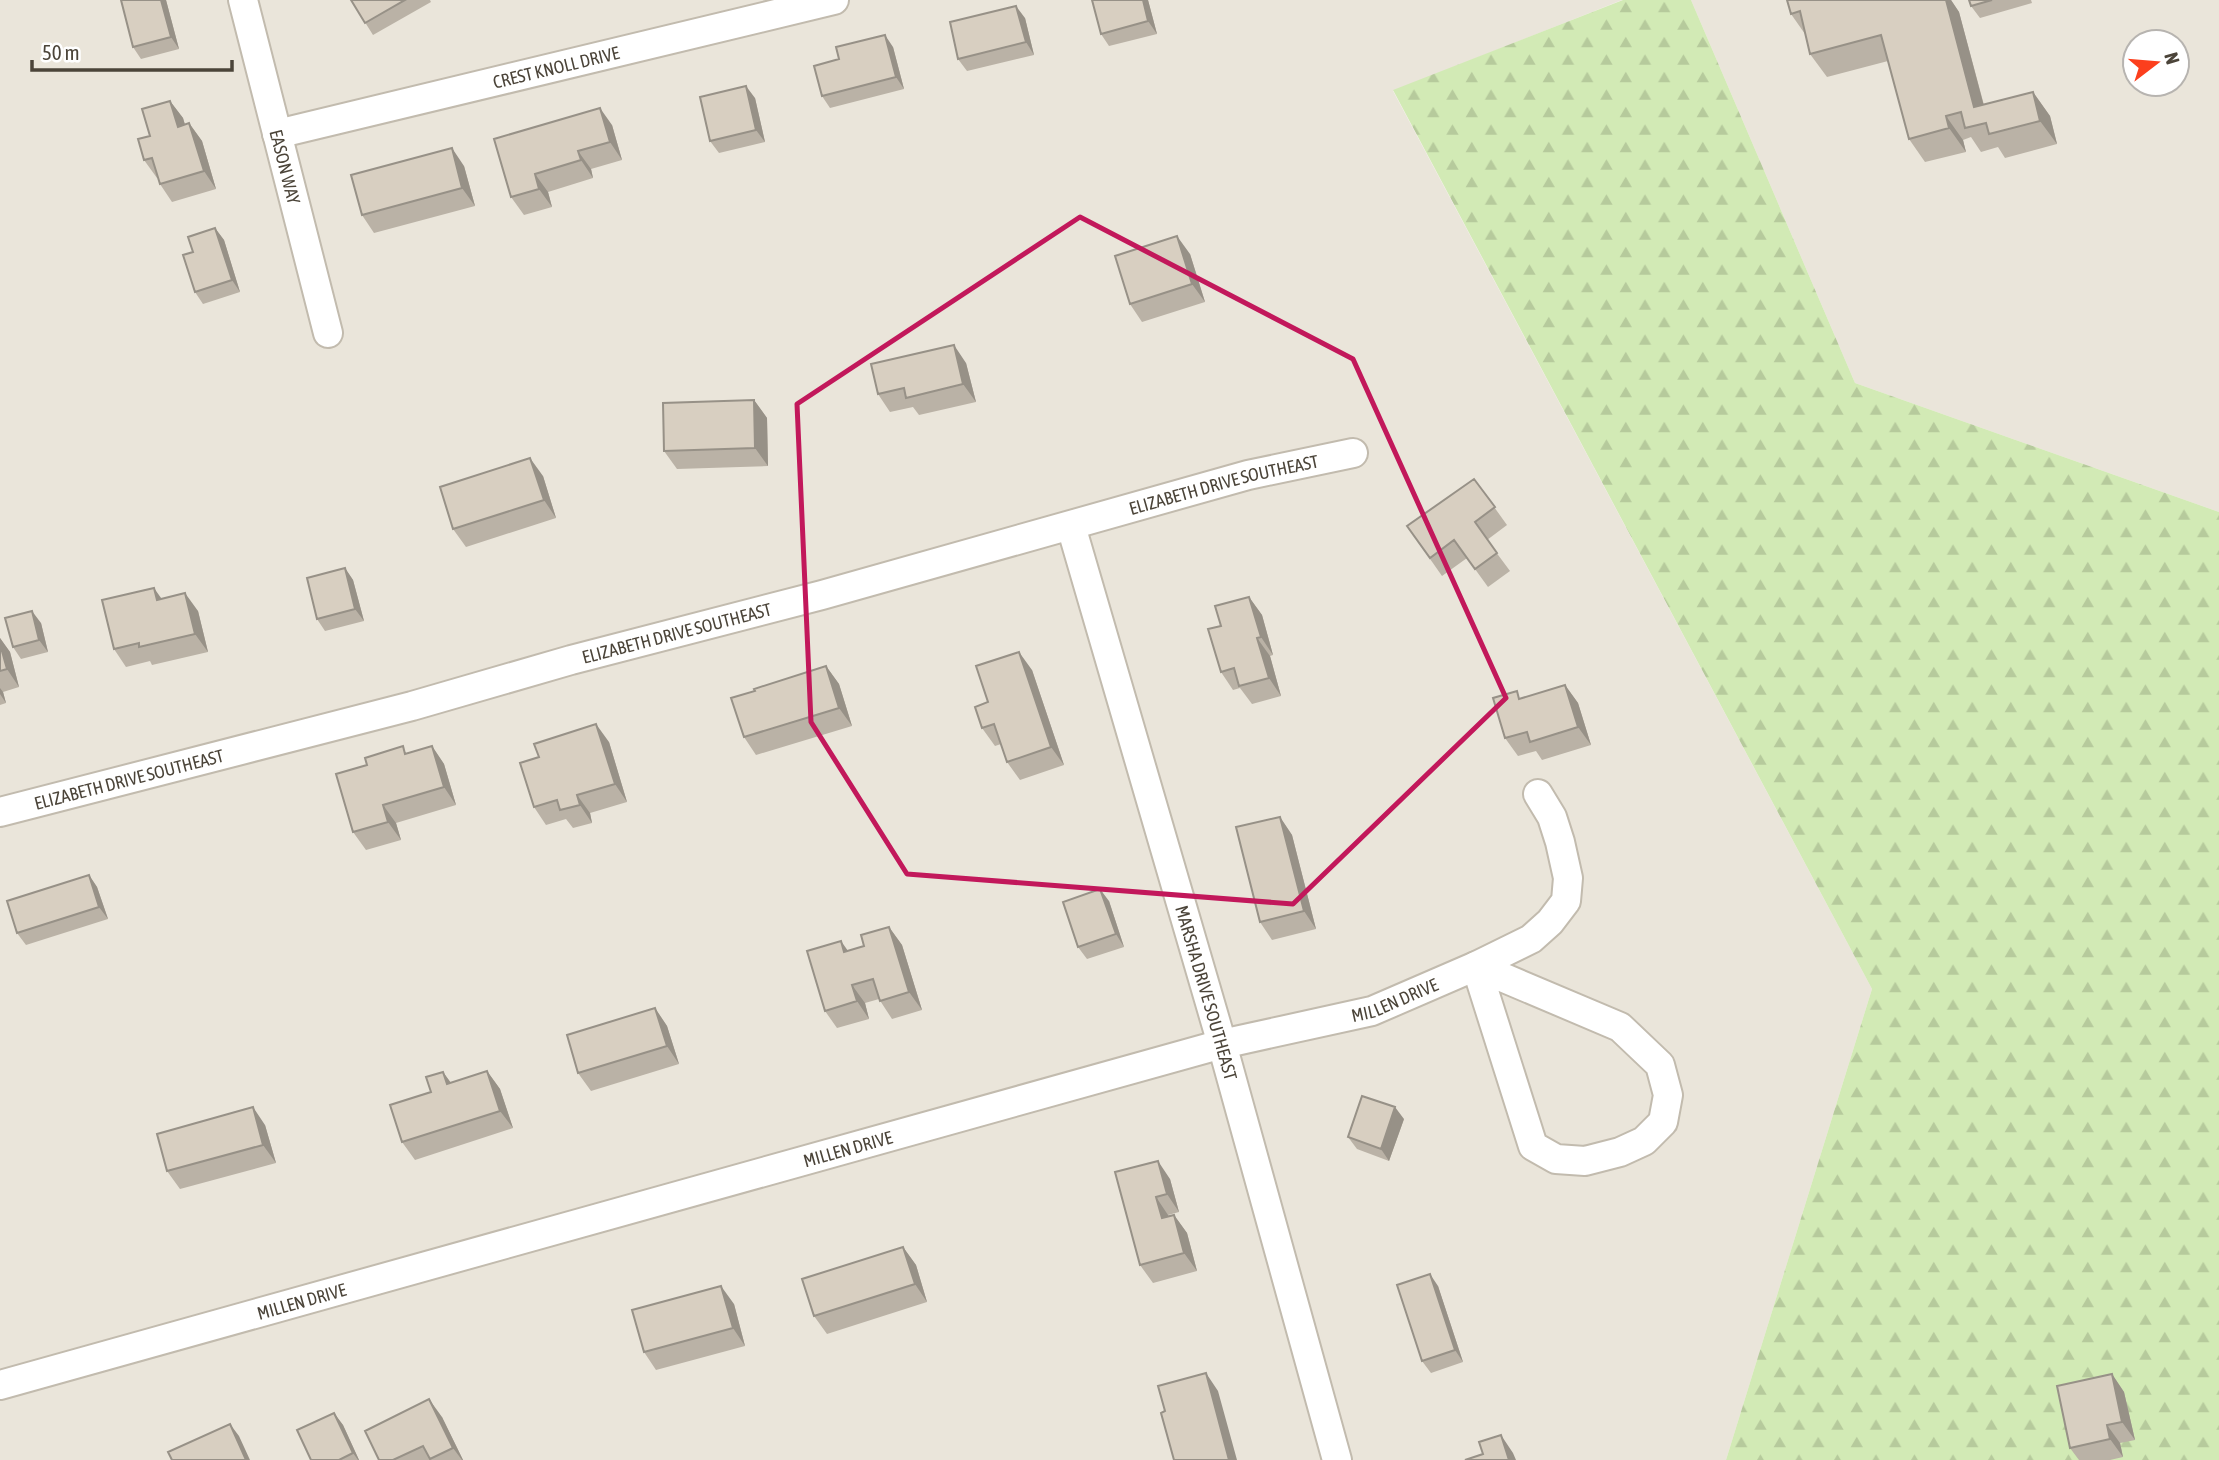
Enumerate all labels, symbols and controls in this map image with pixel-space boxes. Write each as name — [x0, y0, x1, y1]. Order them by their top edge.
scale bar — [32, 28, 231, 72]
north arrow — [2121, 28, 2191, 98]
text: 50 m — [42, 40, 80, 64]
street label: CREST KNOLL DRIVE — [491, 41, 622, 92]
text: N — [2160, 50, 2184, 67]
street label: EASON WAY — [266, 127, 305, 206]
street label: ELIZABETH DRIVE SOUTHEAST — [1127, 450, 1320, 519]
street label: ELIZABETH DRIVE SOUTHEAST — [580, 598, 774, 667]
street label: ELIZABETH DRIVE SOUTHEAST — [32, 744, 226, 813]
street label: MARSHA DRIVE SOUTHEAST — [1172, 903, 1242, 1082]
street label: MILLEN DRIVE — [1349, 973, 1441, 1026]
street label: MILLEN DRIVE — [801, 1126, 895, 1171]
street label: MILLEN DRIVE — [255, 1278, 349, 1323]

